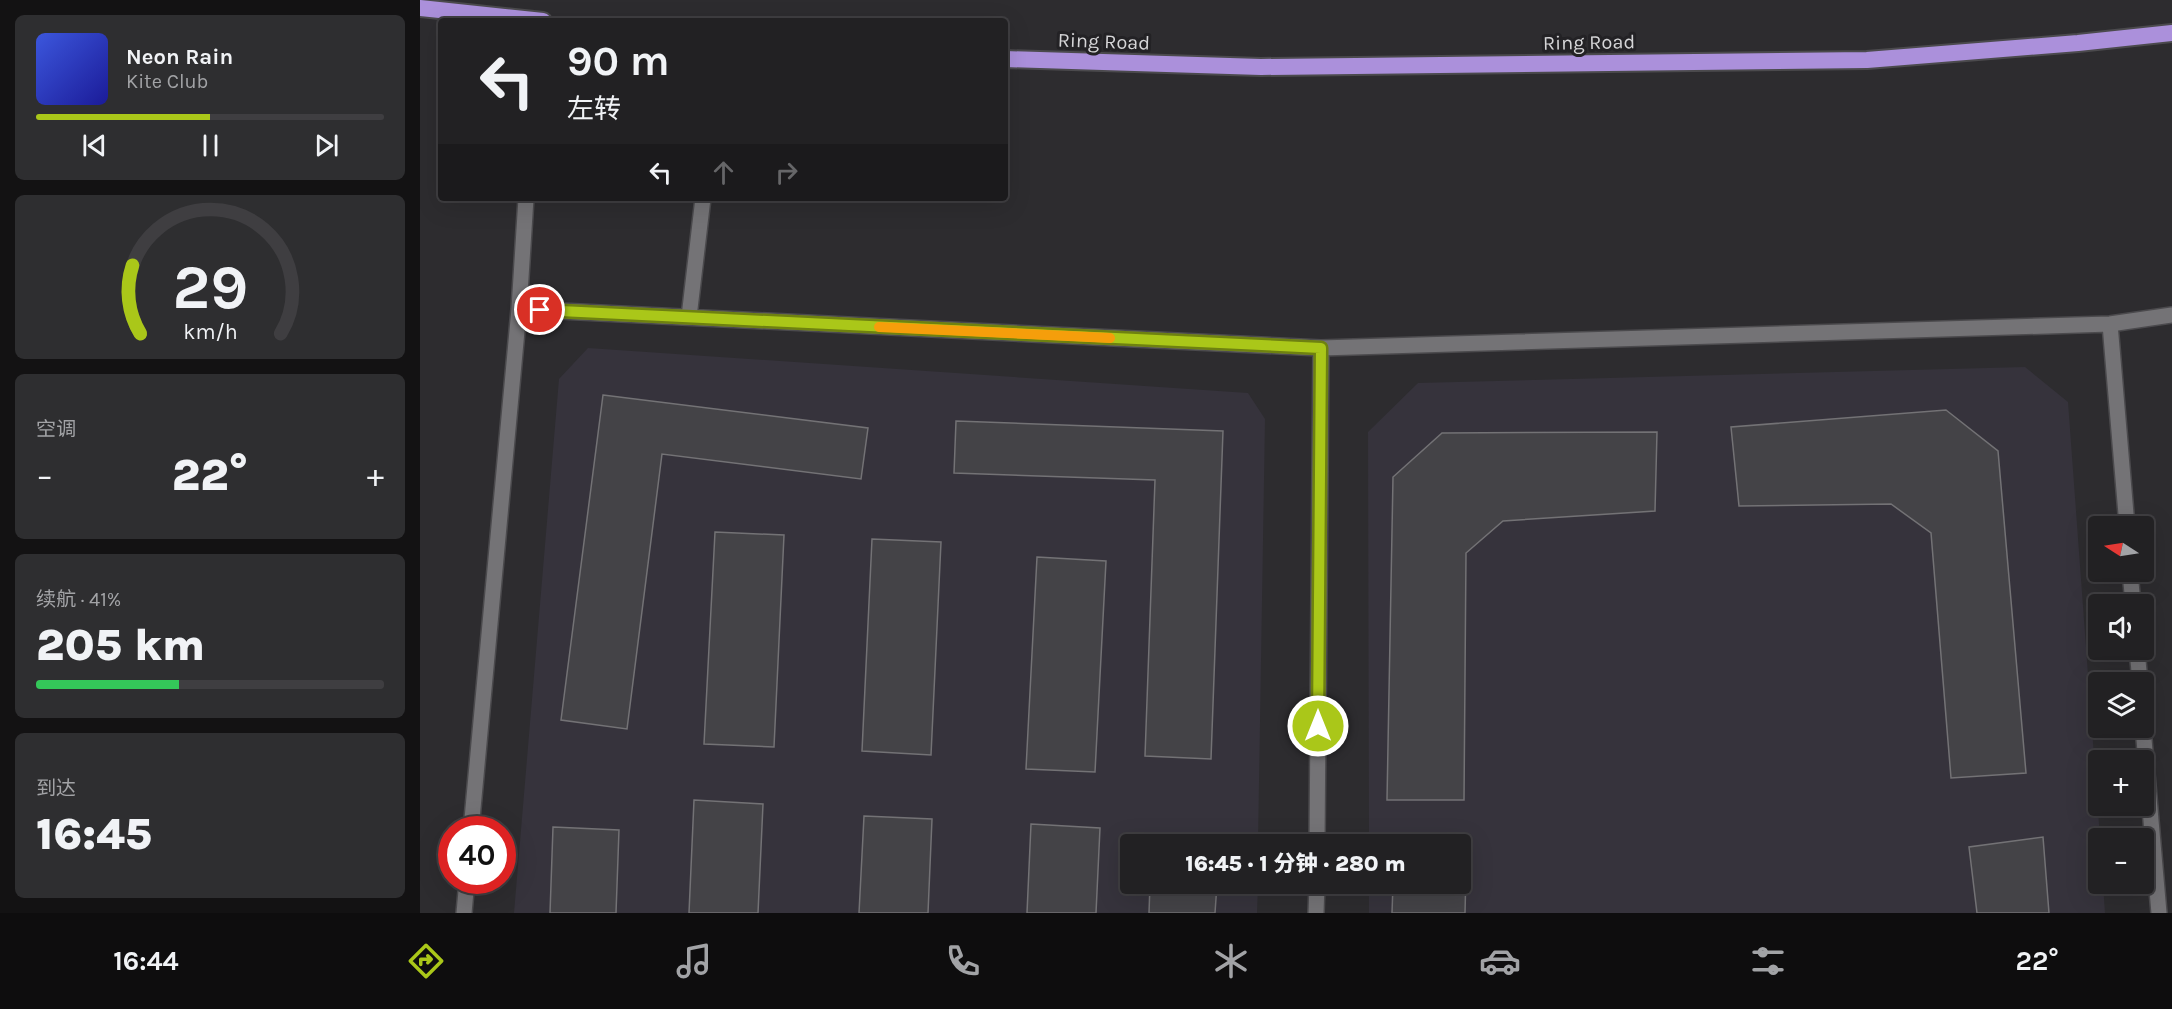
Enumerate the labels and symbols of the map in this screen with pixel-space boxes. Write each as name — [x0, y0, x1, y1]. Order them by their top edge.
street label: Ring Road — [1057, 28, 1151, 55]
street label: Ring Road — [1543, 30, 1635, 55]
pin — [514, 284, 565, 335]
north arrow — [2088, 516, 2154, 582]
position arrow — [1286, 694, 1350, 758]
speed limit sign: 40 — [438, 816, 516, 894]

